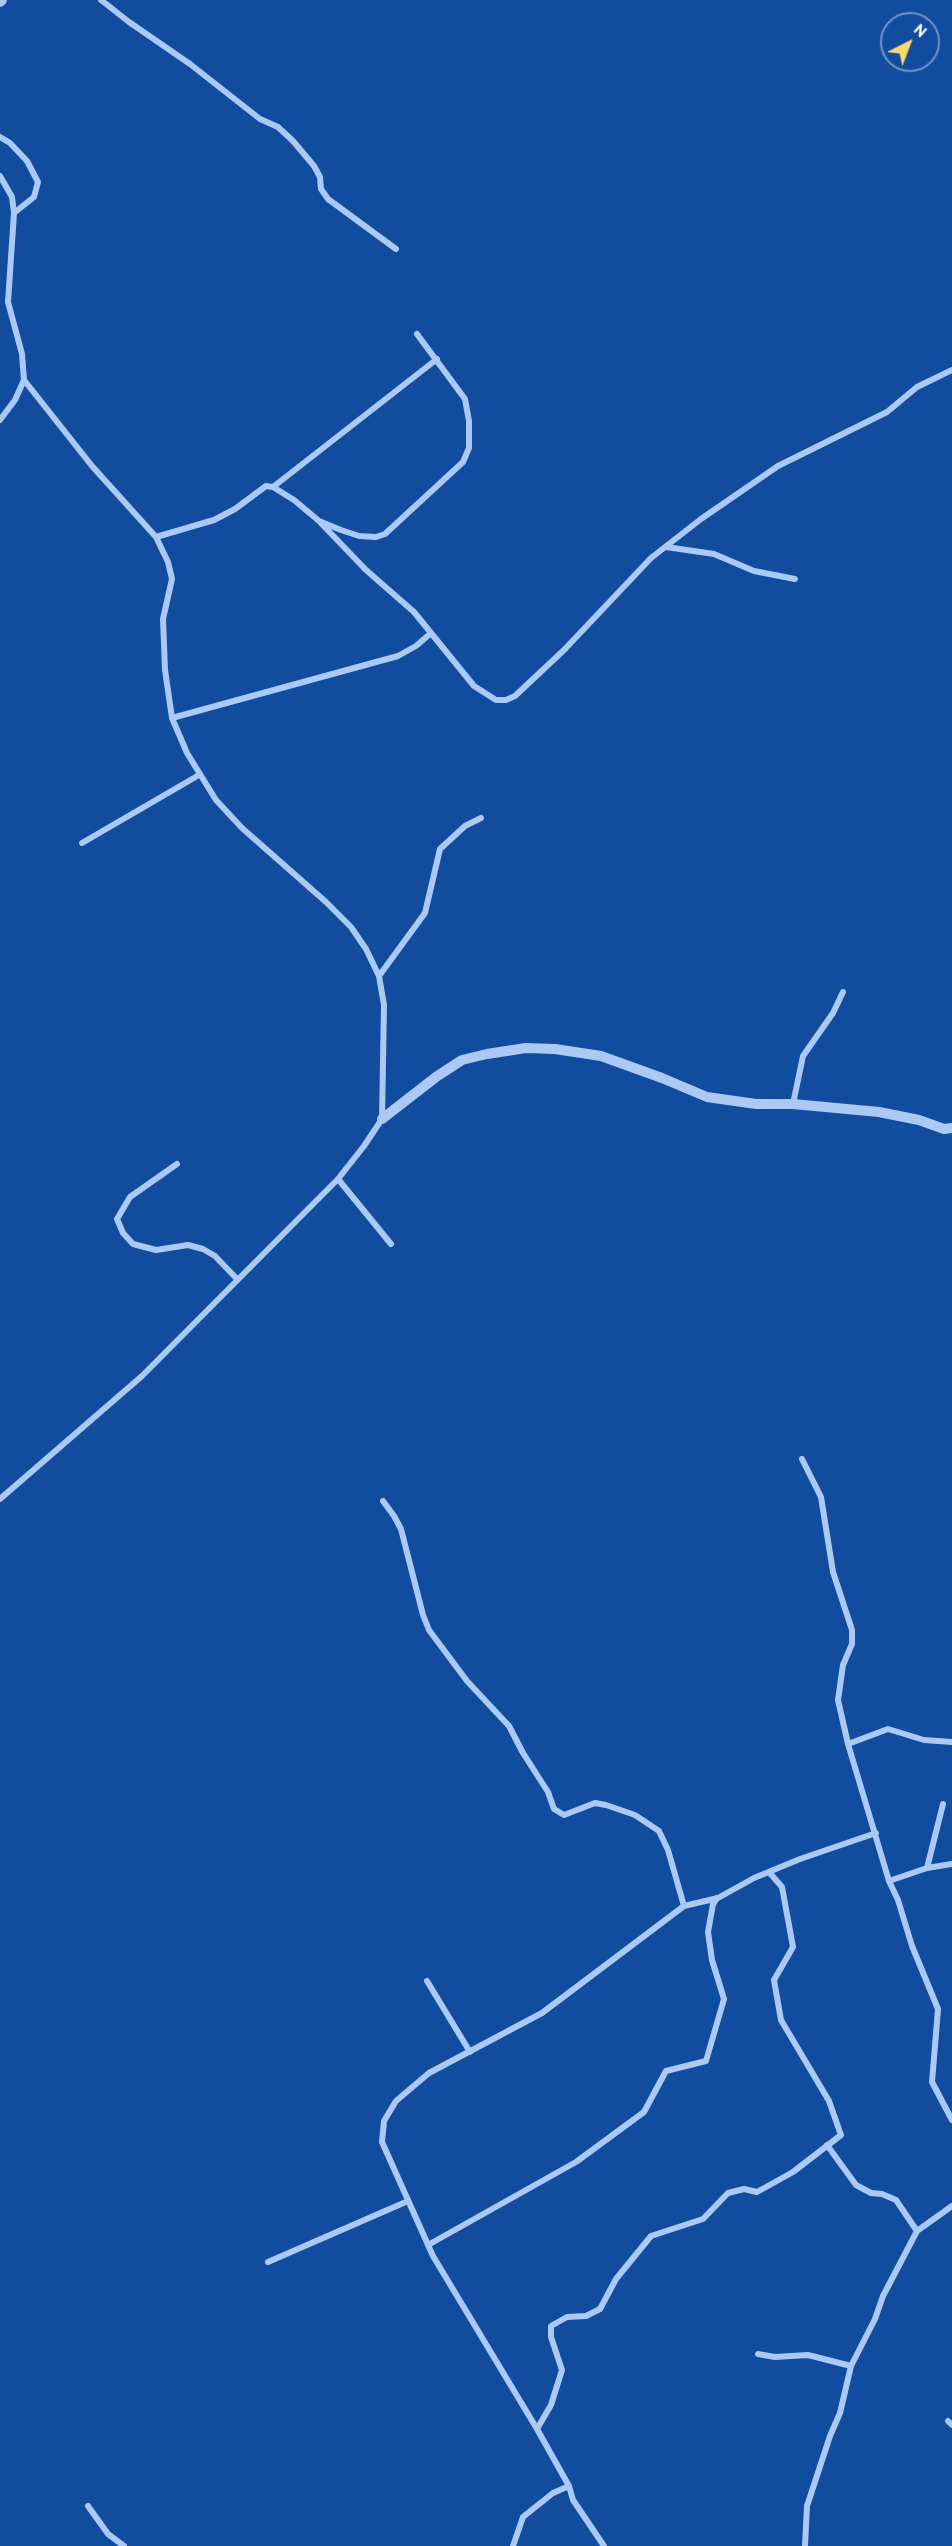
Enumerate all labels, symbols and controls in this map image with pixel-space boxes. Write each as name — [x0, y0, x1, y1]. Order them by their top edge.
north arrow — [880, 12, 940, 72]
text: N — [910, 19, 931, 41]

